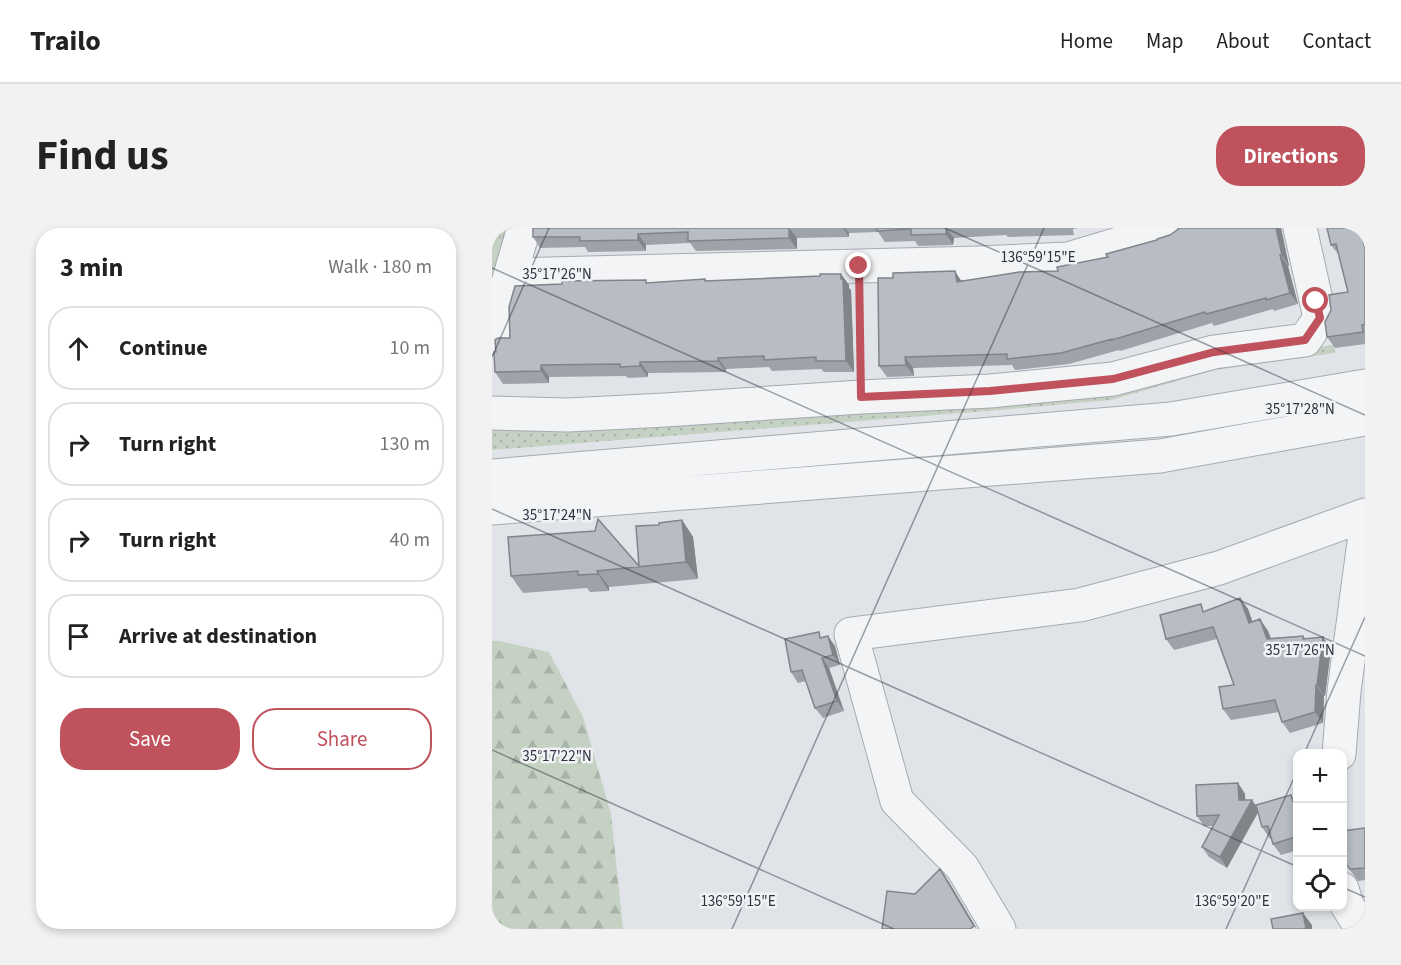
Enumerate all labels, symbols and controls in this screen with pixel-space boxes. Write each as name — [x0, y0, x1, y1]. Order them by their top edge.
text: Trailo — [30, 21, 101, 61]
text: Home — [1060, 26, 1113, 56]
text: Map — [1146, 26, 1184, 56]
text: About — [1217, 26, 1269, 56]
text: Contact — [1302, 26, 1371, 56]
text: Find us — [36, 126, 169, 186]
button: Directions — [1216, 126, 1365, 186]
text: 136°59'15"E — [1000, 247, 1076, 268]
text: 3 min — [60, 249, 123, 286]
route end — [845, 252, 871, 278]
text: Walk · 180 m — [328, 253, 432, 281]
text: 35°17'26"N — [522, 264, 592, 285]
route start — [1302, 287, 1328, 313]
icon: ahead — [62, 332, 95, 365]
text: Continue — [119, 332, 208, 364]
text: 10 m — [390, 334, 430, 362]
text: 35°17'28"N — [1265, 399, 1335, 420]
icon: right — [62, 428, 95, 461]
text: Turn right — [119, 428, 216, 460]
text: 130 m — [380, 430, 430, 458]
text: 35°17'24"N — [522, 505, 592, 526]
icon: right — [62, 524, 95, 557]
text: Turn right — [119, 524, 216, 556]
text: 40 m — [390, 526, 430, 554]
icon: arrive — [62, 620, 95, 653]
text: Arrive at destination — [119, 620, 317, 652]
text: 35°17'26"N — [1265, 640, 1335, 661]
button: Save — [60, 708, 240, 770]
button: Share — [252, 708, 432, 770]
text: 35°17'22"N — [522, 746, 592, 767]
map controls — [1293, 749, 1347, 911]
button: + — [1293, 749, 1347, 803]
button: − — [1293, 803, 1347, 857]
button: locate — [1293, 857, 1347, 911]
text: 136°59'15"E — [700, 891, 776, 912]
text: 136°59'20"E — [1194, 891, 1270, 912]

